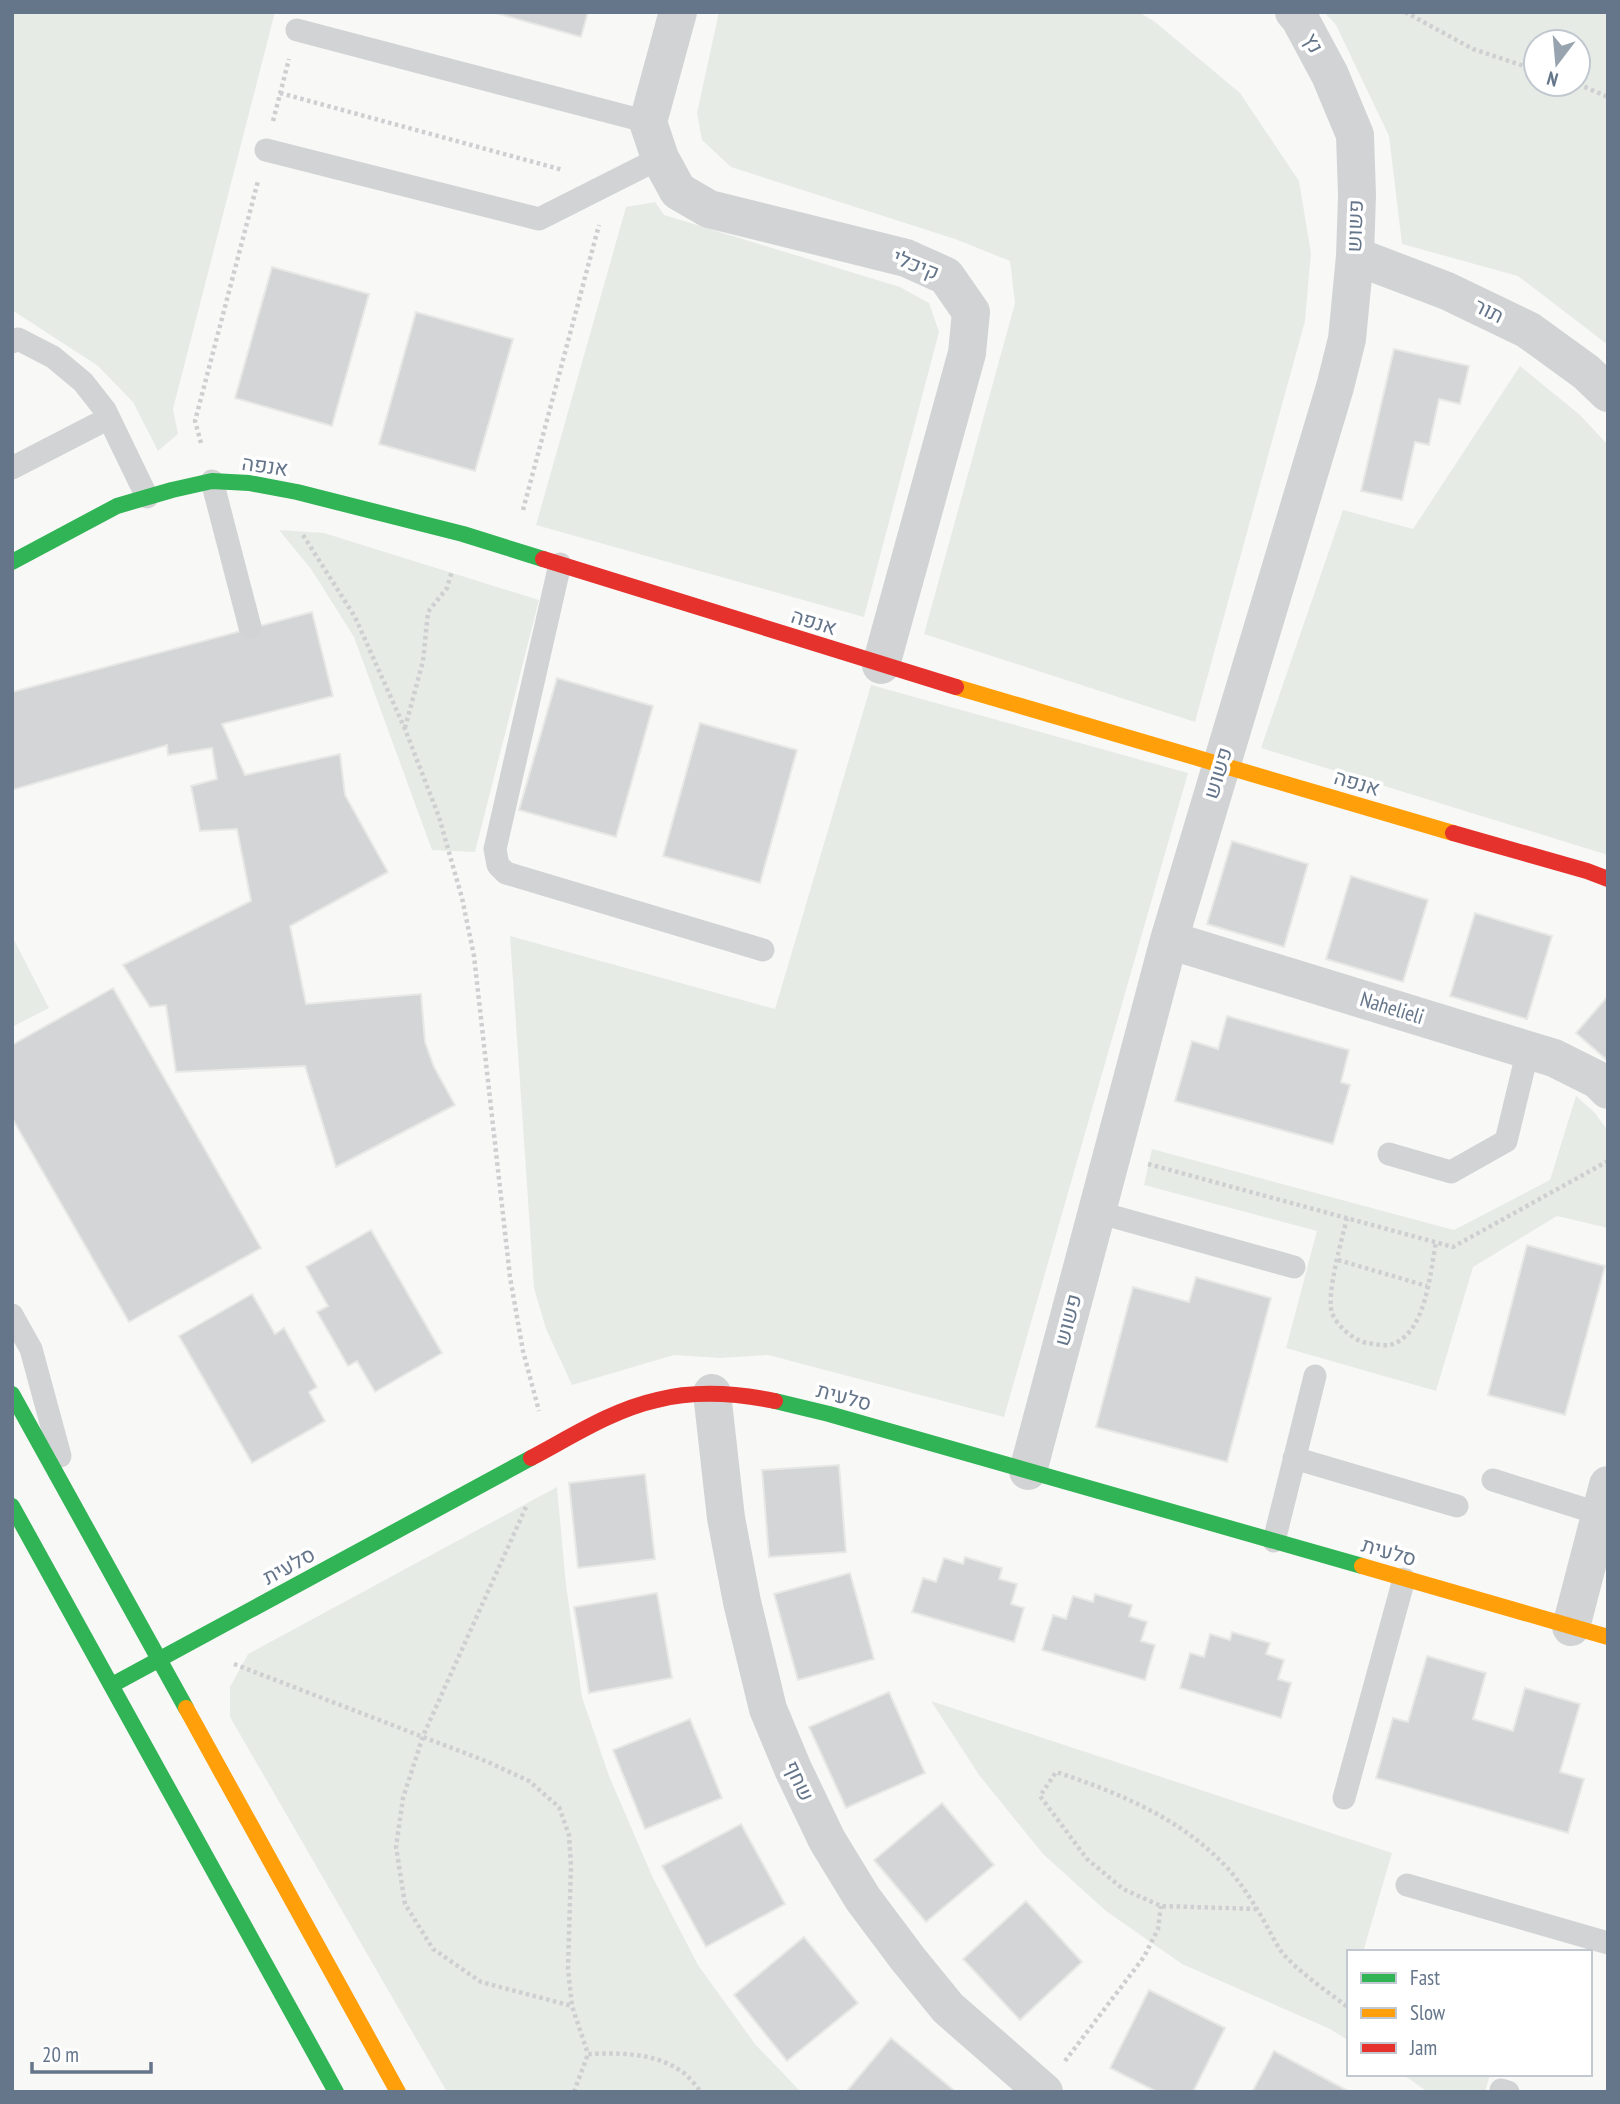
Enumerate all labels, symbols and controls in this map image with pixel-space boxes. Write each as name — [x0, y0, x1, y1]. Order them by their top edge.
street label: נץ — [1297, 28, 1330, 57]
north arrow — [1522, 28, 1592, 98]
text: N — [1544, 66, 1561, 92]
street label: פשוש — [1340, 199, 1369, 253]
street label: קיכלי — [889, 243, 943, 286]
street label: תור — [1470, 292, 1508, 329]
street label: אנפה — [240, 449, 290, 482]
street label: אנפה — [788, 602, 840, 641]
street label: פשוש — [1197, 744, 1238, 802]
street label: אנפה — [1331, 763, 1383, 802]
street label: Nahelieli — [1357, 985, 1427, 1030]
street label: פשוש — [1048, 1291, 1087, 1349]
street label: סלעית — [814, 1376, 875, 1417]
street label: סלעית — [1359, 1531, 1420, 1572]
street label: סלעית — [258, 1541, 320, 1591]
street label: שחף — [778, 1756, 821, 1805]
legend — [1347, 1950, 1592, 2076]
text: Fast — [1410, 1964, 1440, 1991]
text: Slow — [1410, 1999, 1446, 2026]
scale bar — [32, 2030, 150, 2074]
text: Jam — [1409, 2034, 1437, 2061]
text: 20 m — [42, 2041, 79, 2068]

